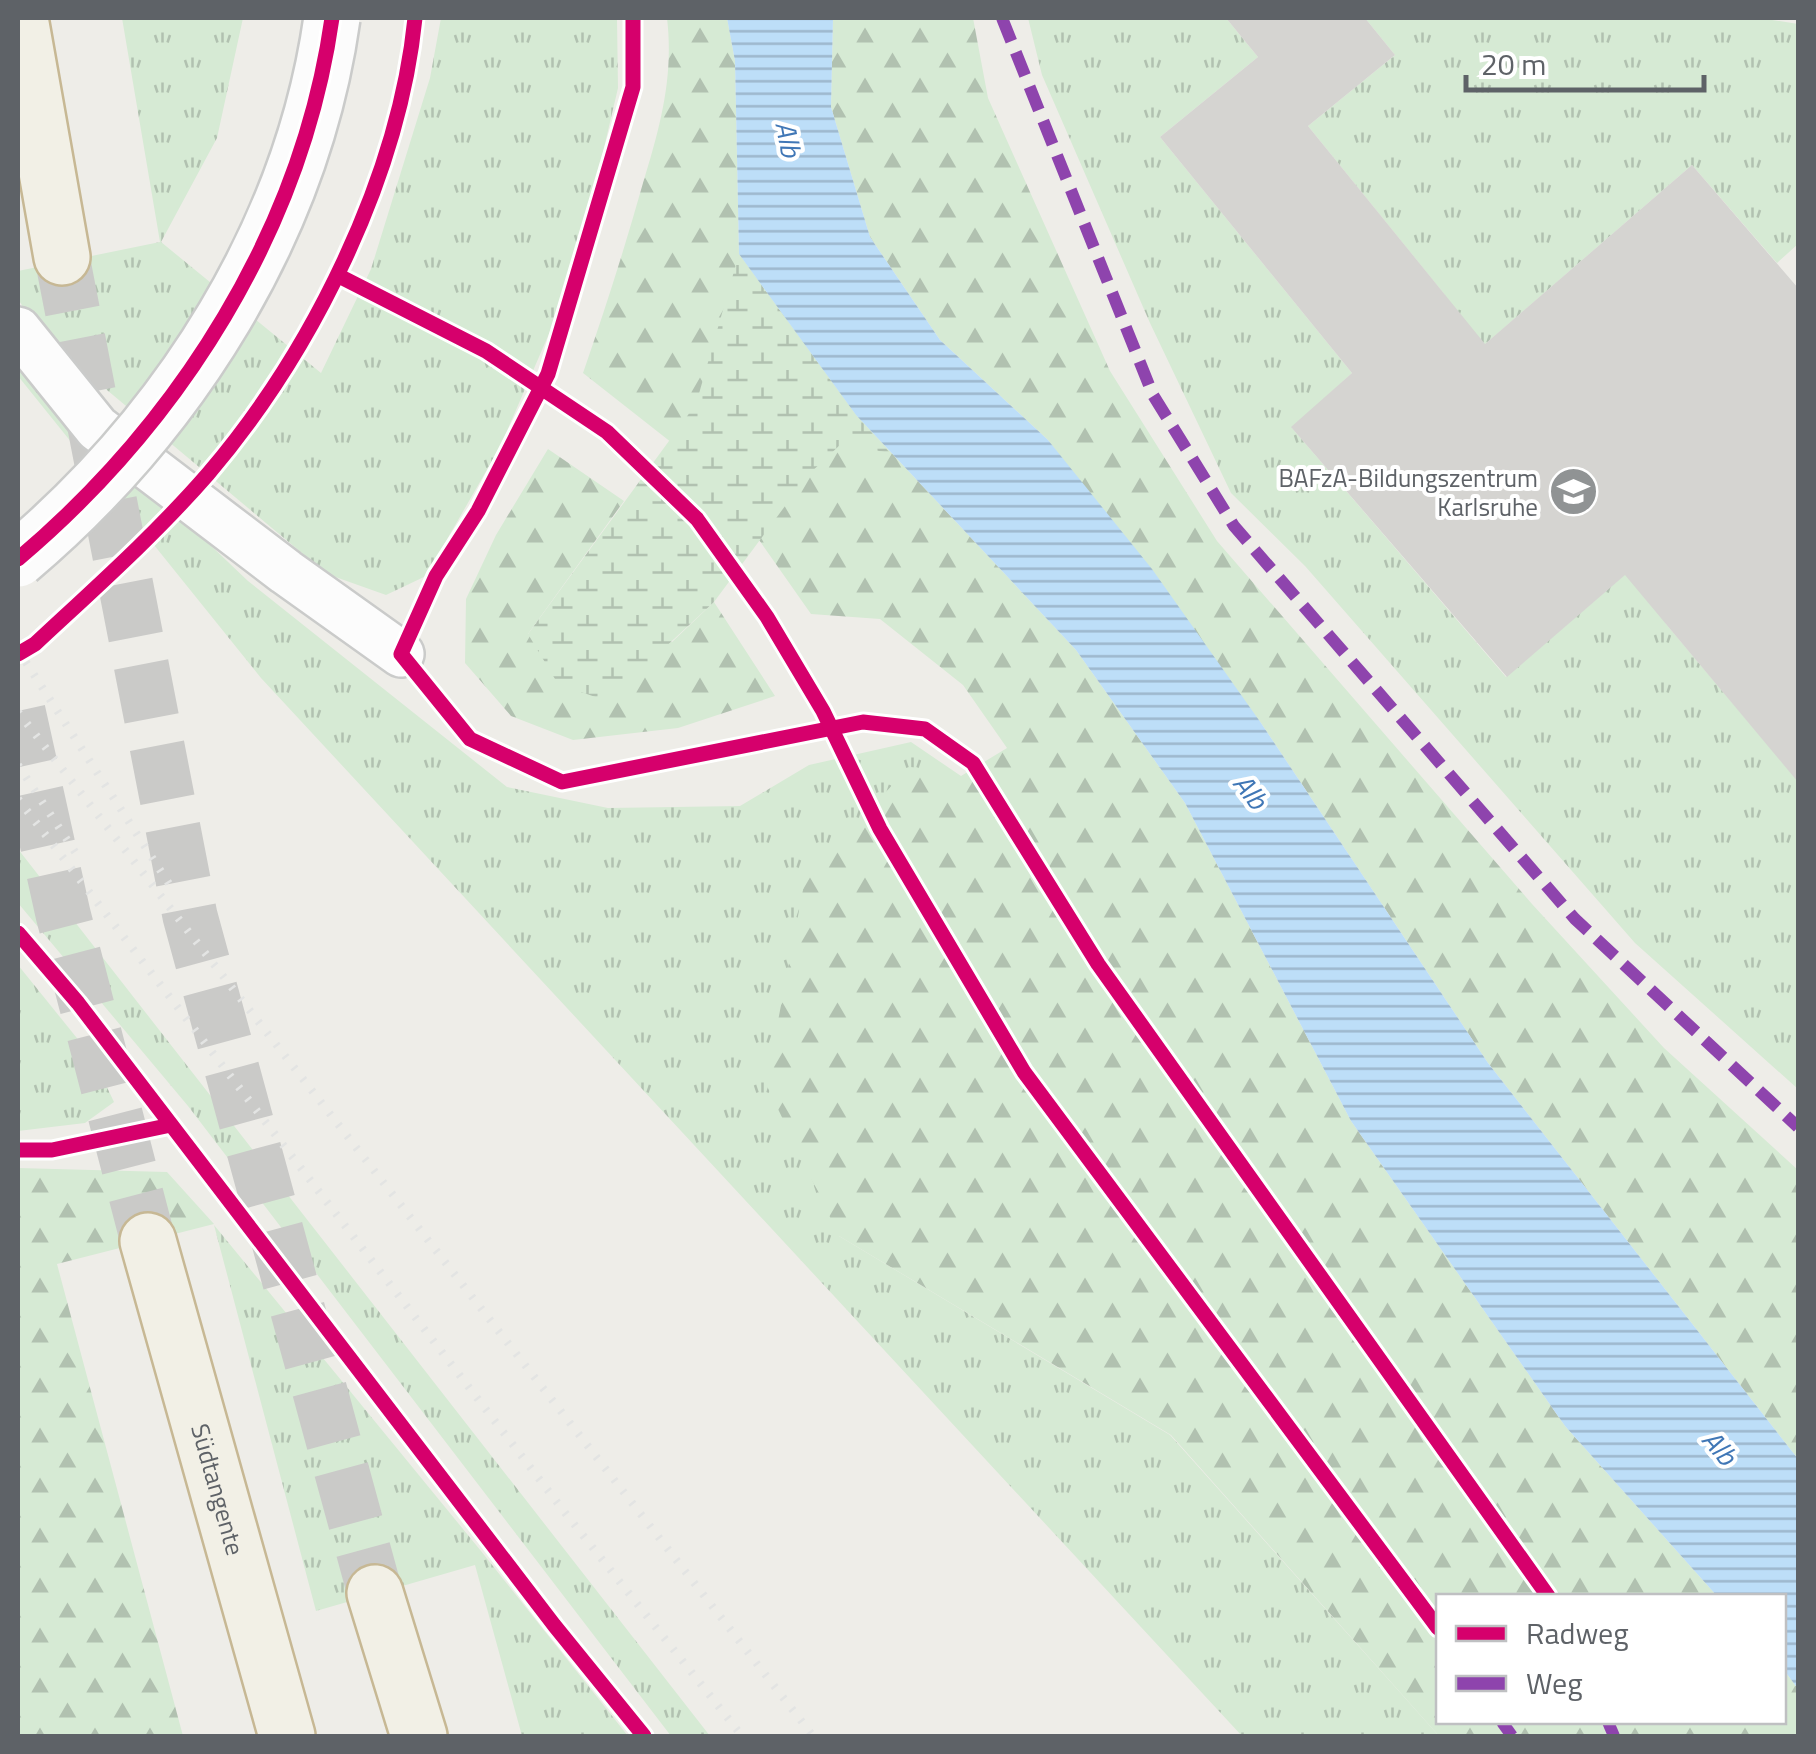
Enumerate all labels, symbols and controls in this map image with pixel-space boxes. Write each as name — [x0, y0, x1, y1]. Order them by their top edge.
scale bar — [1466, 30, 1704, 92]
text: 20 m — [1481, 41, 1546, 87]
water label: Alb — [765, 117, 814, 162]
place label: BAFzA-Bildungszentrum Karlsruhe — [1278, 459, 1538, 526]
school or university icon: BAFzA-Bildungszentrum Karlsruhe — [1547, 466, 1599, 518]
water label: Alb — [1223, 764, 1280, 819]
street label: Südtangente — [181, 1419, 254, 1560]
water label: Alb — [1692, 1420, 1749, 1475]
legend — [1436, 1594, 1786, 1724]
text: Radweg — [1526, 1610, 1629, 1656]
text: Weg — [1526, 1660, 1583, 1706]

